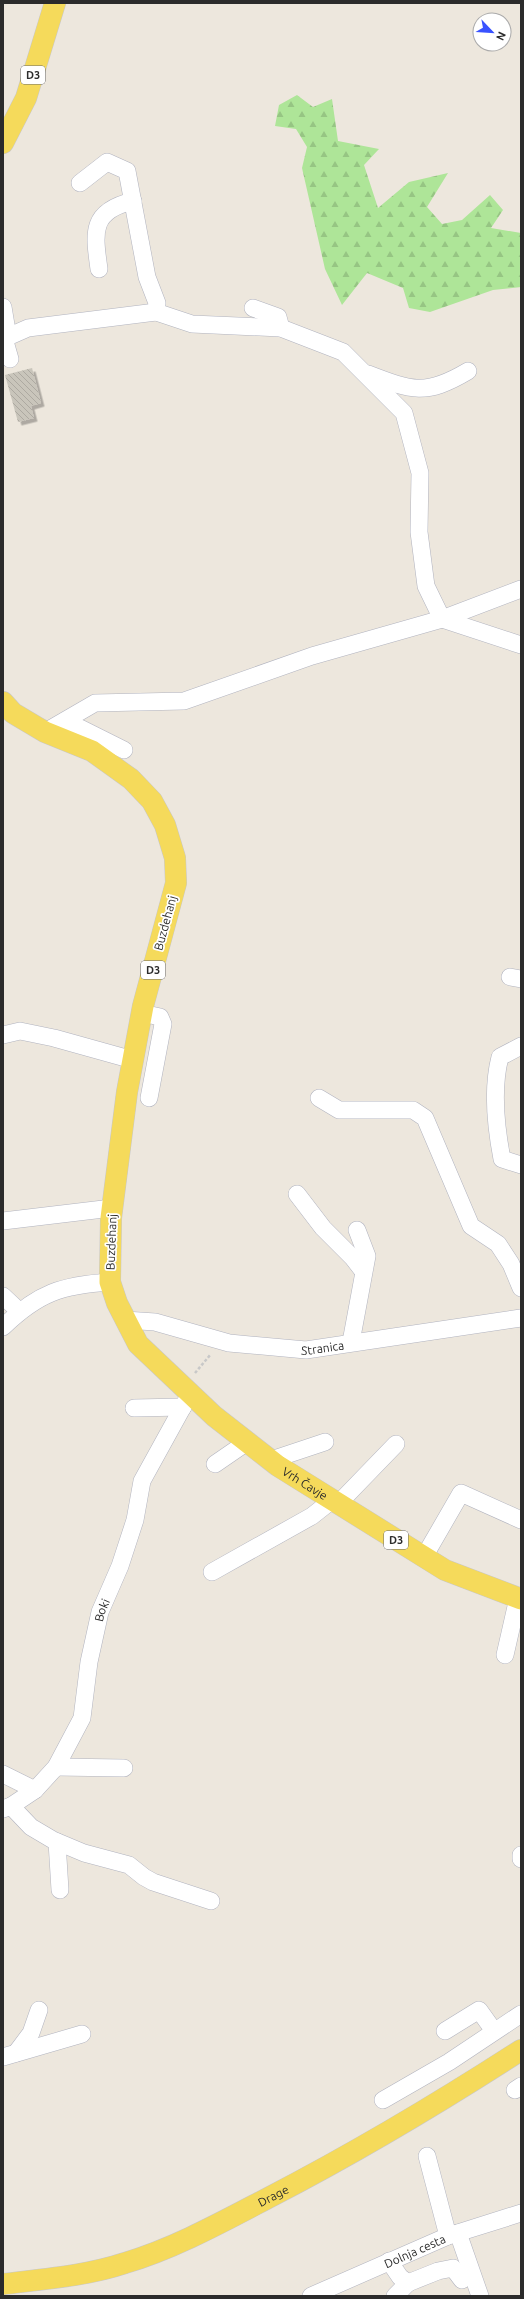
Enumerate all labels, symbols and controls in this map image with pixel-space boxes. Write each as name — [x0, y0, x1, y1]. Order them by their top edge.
north arrow — [472, 12, 512, 52]
text: N — [494, 30, 508, 42]
road number: D3 — [21, 66, 45, 84]
street label: Buzdehanj — [151, 894, 179, 952]
road number: D3 — [141, 961, 165, 979]
street label: Buzdehanj — [104, 1214, 118, 1270]
street label: Stranica — [301, 1338, 345, 1357]
street label: Vrh Čavje — [280, 1464, 330, 1502]
road number: D3 — [384, 1531, 408, 1549]
street label: Boki — [92, 1596, 112, 1623]
street label: Drage — [256, 2182, 291, 2209]
street label: Dolnja cesta — [382, 2232, 447, 2270]

